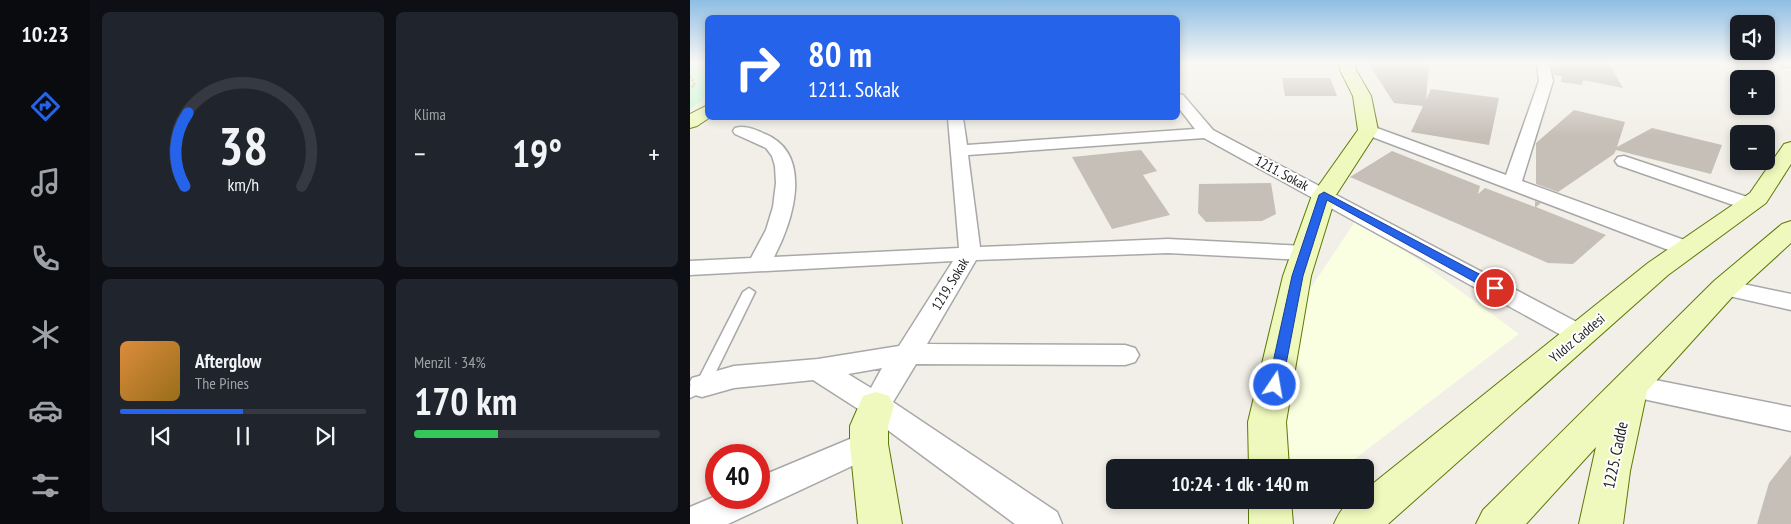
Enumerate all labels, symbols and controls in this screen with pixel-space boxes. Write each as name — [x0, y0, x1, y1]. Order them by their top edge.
map controls — [1730, 15, 1775, 170]
button: sound — [1730, 15, 1775, 60]
text: 10:23 — [21, 20, 69, 48]
text: 80 m — [808, 31, 872, 77]
icon: right — [725, 35, 790, 100]
button: + — [1730, 70, 1775, 115]
text: 1211. Sokak — [808, 75, 900, 103]
icon: directions — [28, 89, 63, 124]
text: Klima — [414, 104, 446, 124]
text: 38 — [218, 112, 268, 179]
button: − — [1730, 125, 1775, 170]
text: 19° — [512, 128, 562, 177]
text: − — [414, 135, 426, 172]
text: + — [648, 135, 660, 172]
street label: 1211. Sokak — [1252, 151, 1312, 195]
icon: music — [28, 165, 63, 200]
text: km/h — [227, 173, 259, 196]
icon: phone — [28, 241, 63, 276]
street label: 1219. Sokak — [927, 254, 973, 314]
pin — [1474, 267, 1516, 309]
icon: arrive — [1481, 274, 1509, 302]
street label: Yıldız Caddesi — [1546, 310, 1608, 366]
icon: climate — [28, 317, 63, 352]
text: Afterglow — [195, 349, 261, 373]
text: Menzil · 34% — [414, 352, 486, 372]
position arrow — [1248, 358, 1300, 410]
text: The Pines — [195, 373, 249, 393]
text: 170 km — [414, 376, 517, 425]
icon: car — [28, 393, 63, 428]
street label: 1225. Cadde — [1598, 420, 1632, 490]
icon: previous — [147, 422, 175, 450]
icon: pause — [229, 422, 257, 450]
icon: next — [311, 422, 339, 450]
speed limit sign: 40 — [705, 444, 770, 509]
icon: filters — [28, 468, 63, 503]
text: 10:24 · 1 dk · 140 m — [1171, 472, 1309, 496]

